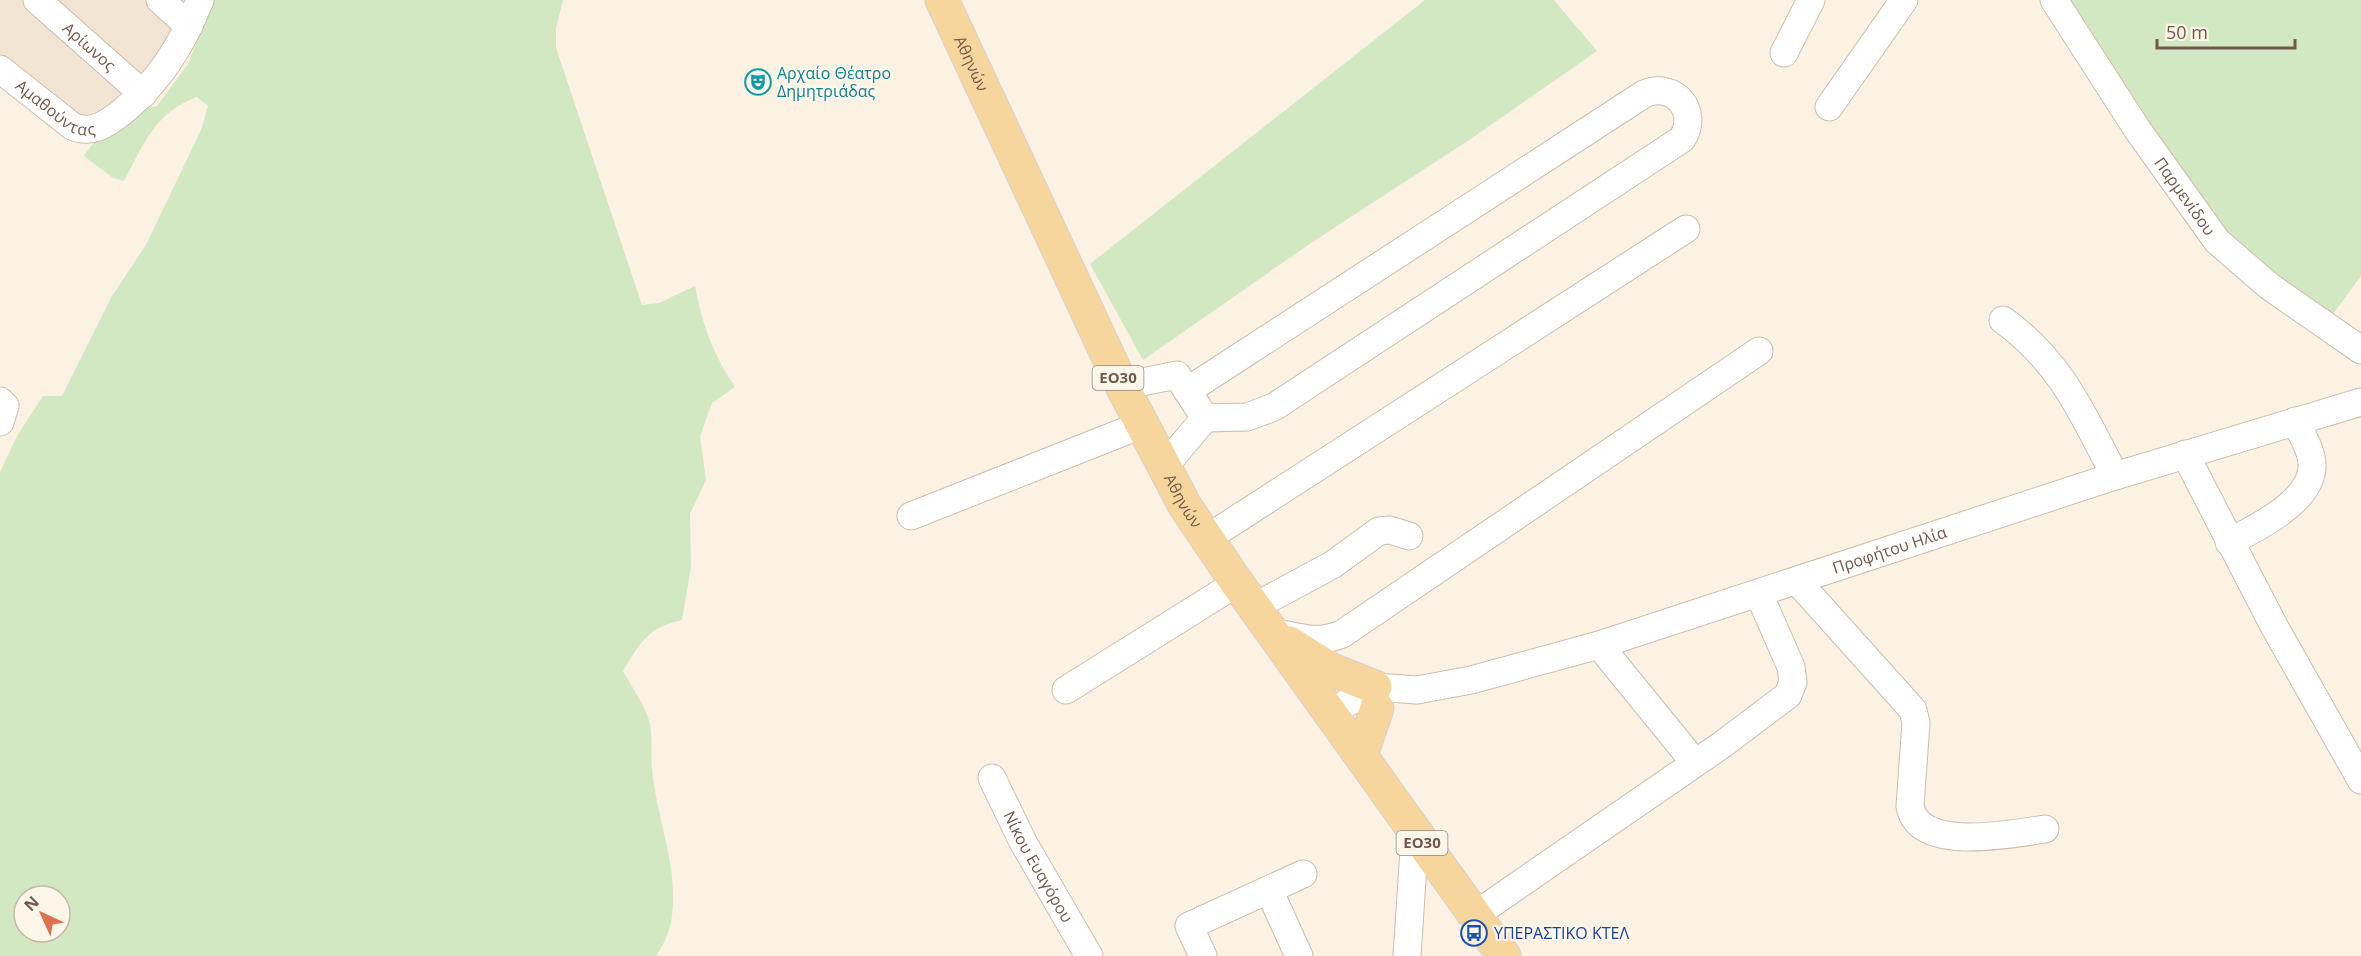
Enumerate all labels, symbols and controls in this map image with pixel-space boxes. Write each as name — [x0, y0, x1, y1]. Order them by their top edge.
scale bar — [2157, 12, 2295, 50]
street label: Αρίωνος — [58, 17, 121, 76]
text: 50 m — [2166, 20, 2208, 44]
street label: Αθηνών — [949, 32, 994, 95]
place label: Αρχαίο Θέατρο Δημητριάδας — [777, 62, 891, 102]
theatre icon: Αρχαίο Θέατρο Δημητριάδας — [743, 67, 773, 97]
street label: Αμαθούντας — [11, 75, 97, 141]
street label: Παρμενίδου — [2149, 153, 2221, 240]
road number: ΕΟ30 — [1092, 366, 1144, 390]
street label: Αθηνών — [1159, 470, 1208, 532]
street label: Προφήτου Ηλία — [1830, 521, 1950, 579]
street label: Νίκου Ευαγόρου — [999, 807, 1078, 926]
road number: ΕΟ30 — [1396, 831, 1448, 855]
north arrow — [12, 884, 72, 944]
text: N — [19, 891, 44, 916]
bus stop icon: ΥΠΕΡΑΣΤΙΚΟ ΚΤΕΛ — [1459, 918, 1489, 948]
place label: ΥΠΕΡΑΣΤΙΚΟ ΚΤΕΛ — [1494, 922, 1629, 944]

